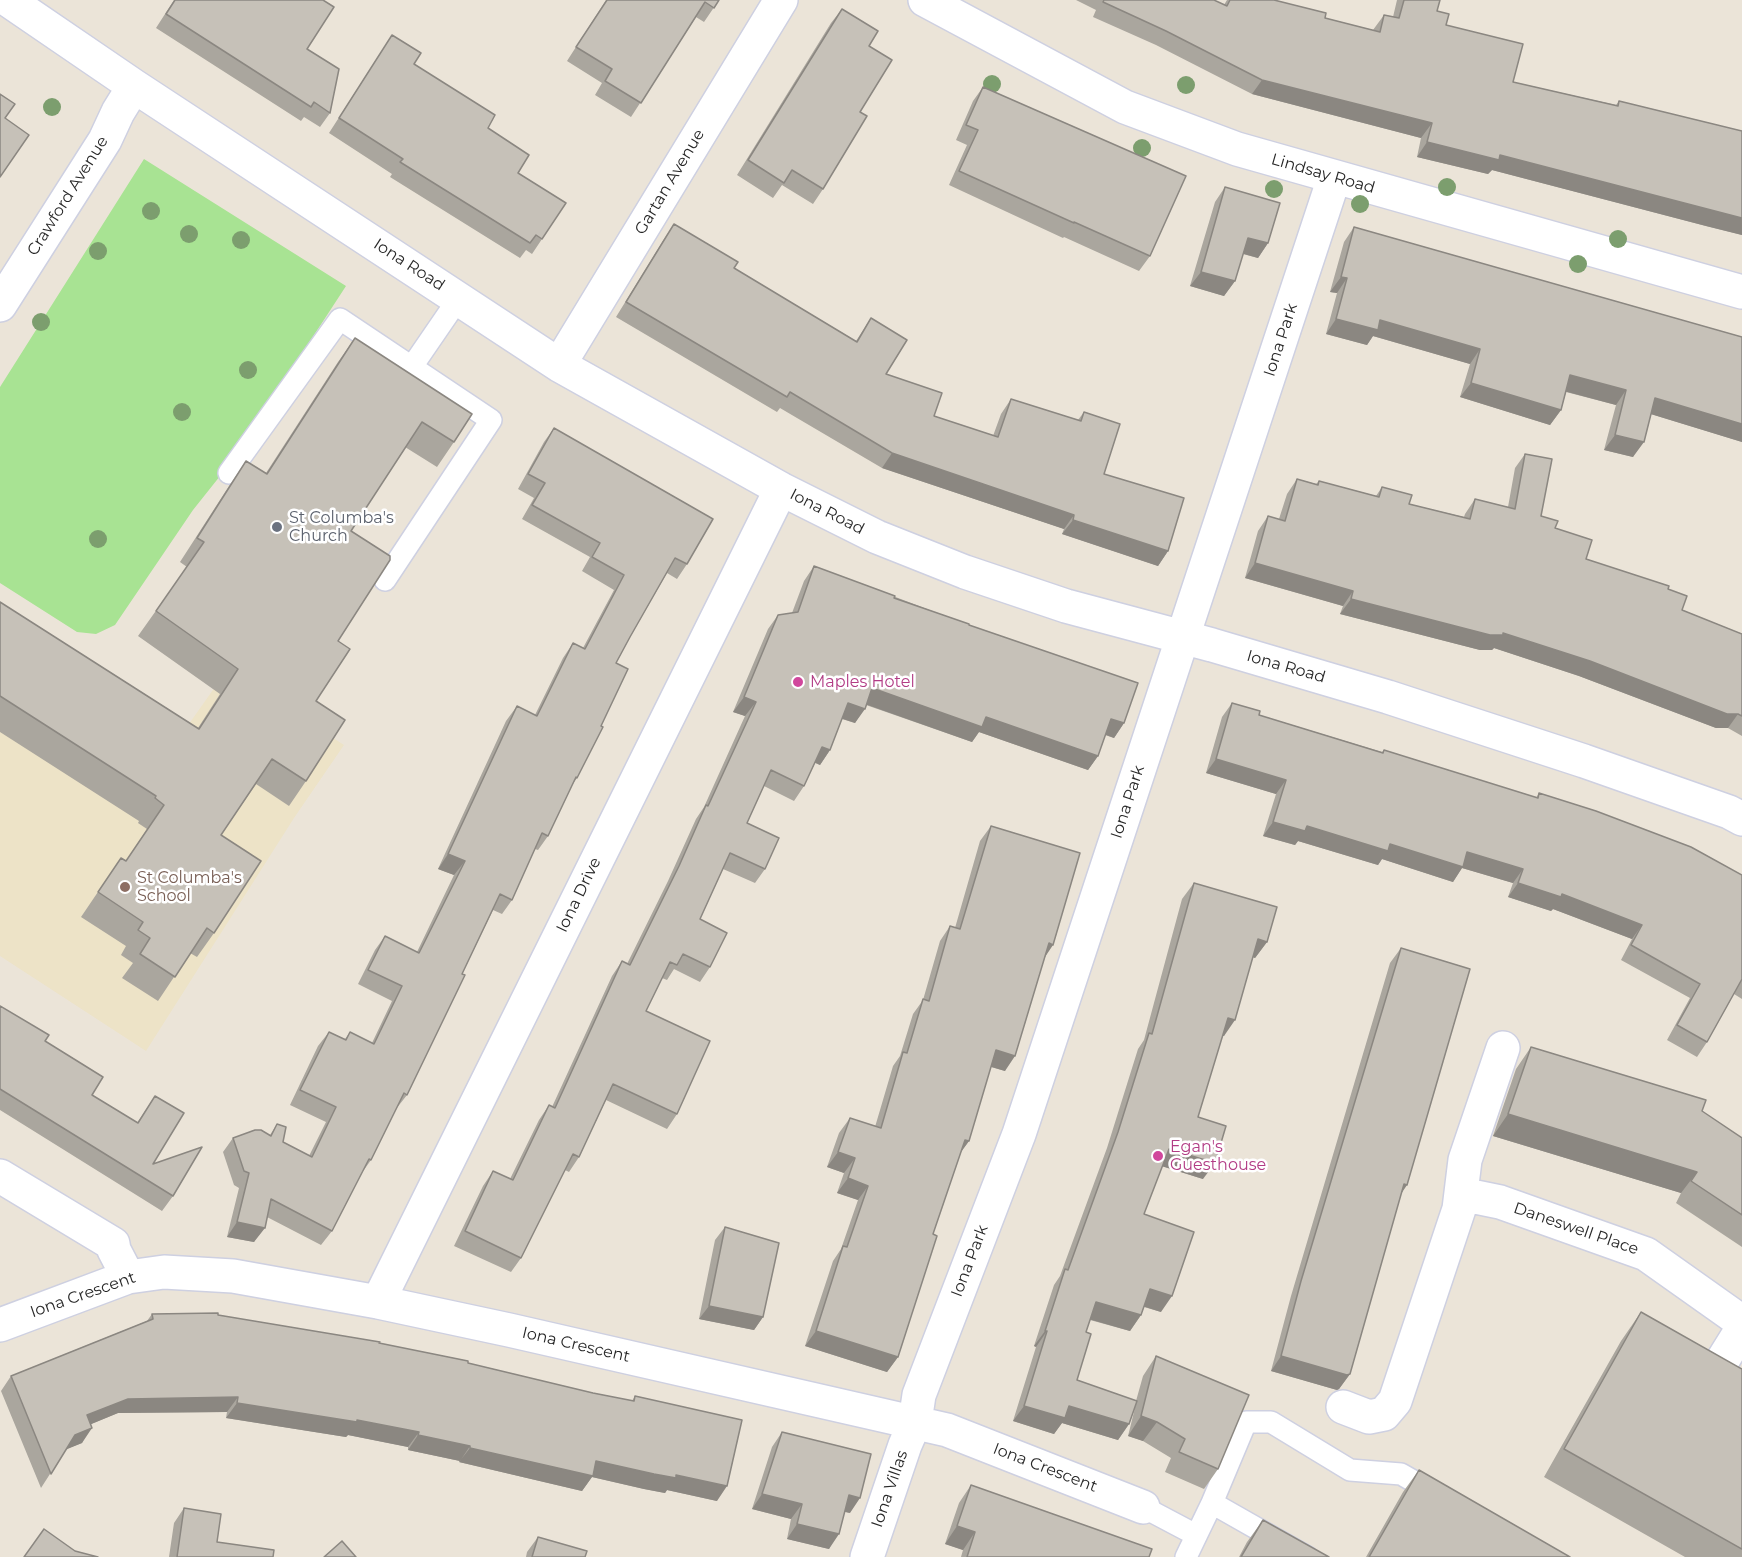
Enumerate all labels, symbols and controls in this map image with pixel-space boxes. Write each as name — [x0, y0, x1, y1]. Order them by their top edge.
street label: Gartan Avenue — [631, 126, 709, 238]
street label: Crawford Avenue — [23, 133, 113, 259]
street label: Lindsay Road — [1269, 150, 1377, 198]
street label: Iona Road — [370, 235, 448, 295]
street label: Iona Park — [1260, 301, 1302, 379]
street label: Iona Road — [786, 485, 868, 539]
place label: St Columba's Church — [289, 508, 394, 546]
marker: St Columba's Church — [270, 520, 284, 534]
street label: Iona Road — [1244, 647, 1328, 687]
place label: Maples Hotel — [810, 672, 915, 692]
marker: Maples Hotel — [791, 675, 805, 689]
street label: Iona Park — [1107, 763, 1149, 841]
street label: Iona Drive — [553, 854, 605, 936]
place label: St Columba's School — [137, 868, 242, 906]
marker: St Columba's School — [118, 880, 132, 894]
place label: Egan's Guesthouse — [1170, 1137, 1266, 1175]
marker: Egan's Guesthouse — [1151, 1149, 1165, 1163]
street label: Daneswell Place — [1511, 1199, 1641, 1259]
street label: Iona Park — [947, 1222, 993, 1300]
street label: Iona Crescent — [28, 1268, 138, 1322]
street label: Iona Crescent — [520, 1323, 632, 1367]
street label: Iona Crescent — [990, 1439, 1100, 1497]
street label: Iona Villas — [868, 1448, 912, 1530]

